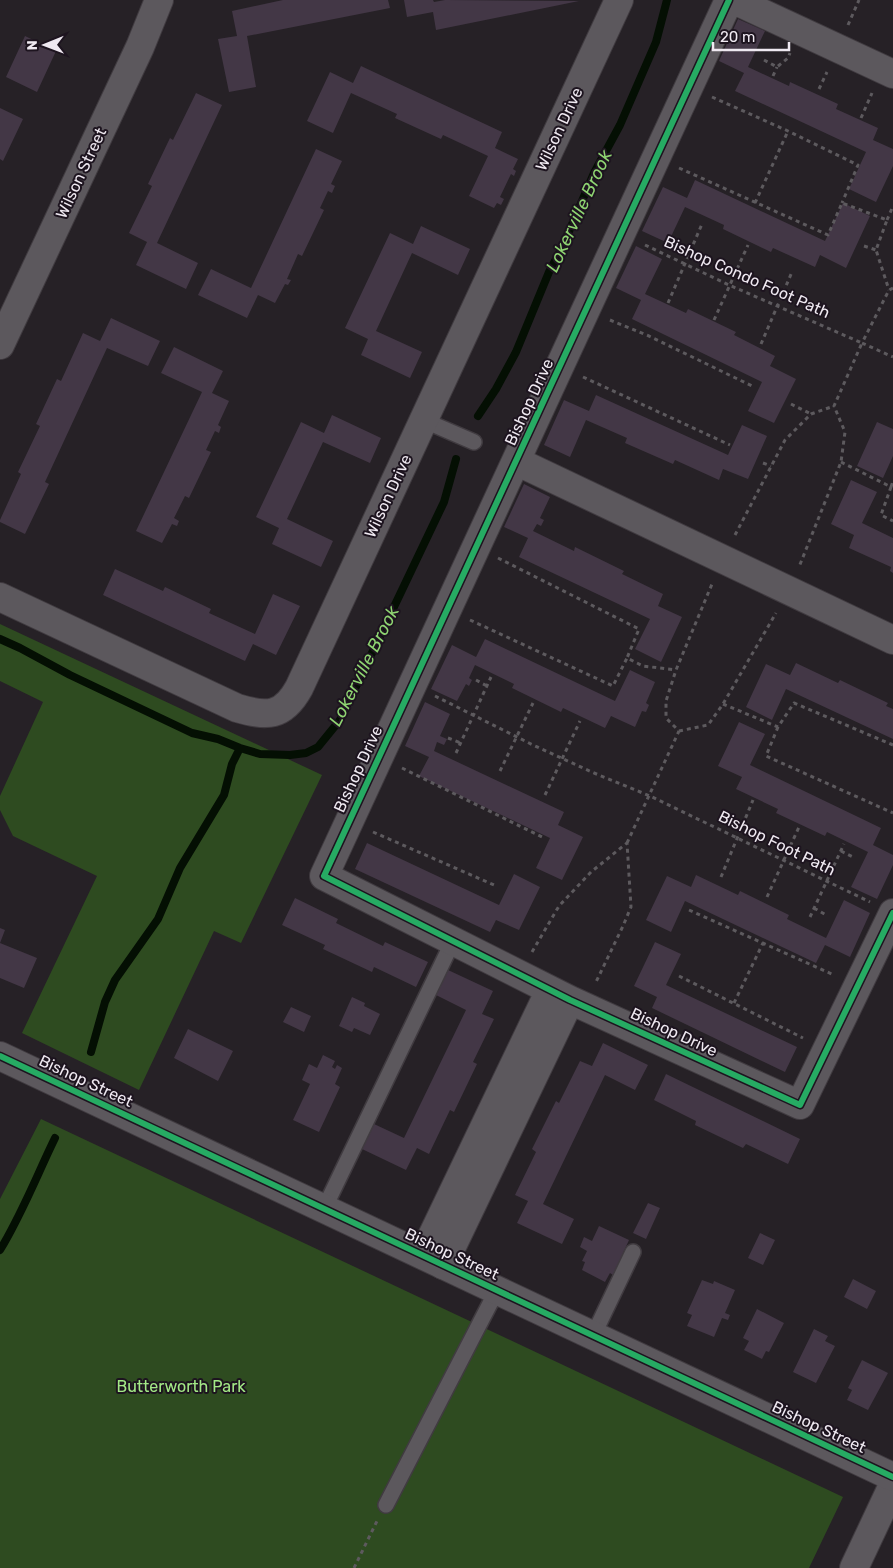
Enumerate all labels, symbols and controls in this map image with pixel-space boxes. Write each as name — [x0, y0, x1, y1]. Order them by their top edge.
north arrow — [20, 20, 70, 70]
scale bar — [713, 20, 789, 52]
text: 20 m — [720, 28, 755, 46]
text: N — [24, 40, 41, 50]
street label: Wilson Drive — [531, 84, 587, 174]
street label: Wilson Street — [52, 125, 110, 221]
water label: Lokerville Brook — [541, 146, 617, 276]
street label: Bishop Condo Foot Path — [661, 232, 833, 322]
street label: Bishop Drive — [501, 356, 557, 448]
street label: Wilson Drive — [360, 451, 416, 541]
water label: Lokerville Brook — [324, 602, 404, 730]
street label: Bishop Drive — [330, 723, 386, 815]
street label: Bishop Foot Path — [715, 806, 839, 880]
street label: Bishop Drive — [628, 1004, 720, 1060]
street label: Bishop Street — [36, 1051, 136, 1111]
street label: Bishop Street — [402, 1224, 502, 1284]
park label: Butterworth Park — [117, 1377, 246, 1396]
street label: Bishop Street — [769, 1397, 869, 1457]

